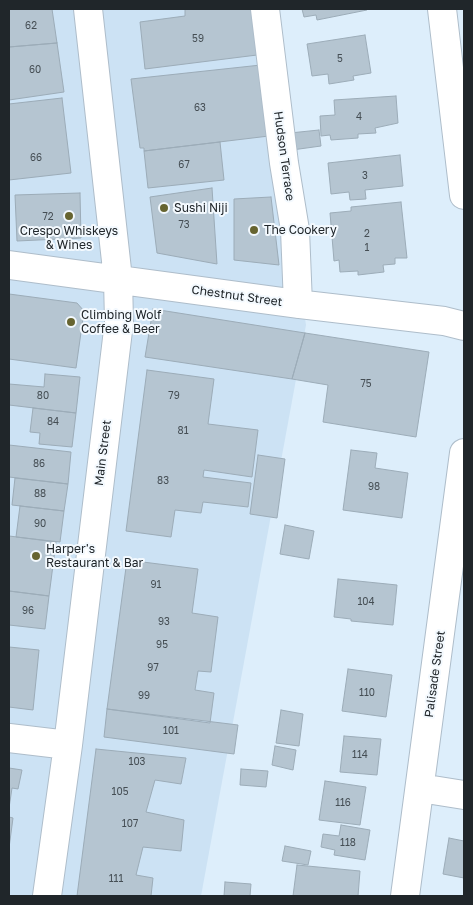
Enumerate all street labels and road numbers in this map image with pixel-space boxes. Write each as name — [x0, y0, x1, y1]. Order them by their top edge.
street label: Hudson Terrace — [271, 110, 297, 202]
street label: Chestnut Street — [191, 282, 283, 310]
street label: Main Street — [92, 419, 114, 487]
street label: Palisade Street — [422, 630, 448, 718]

